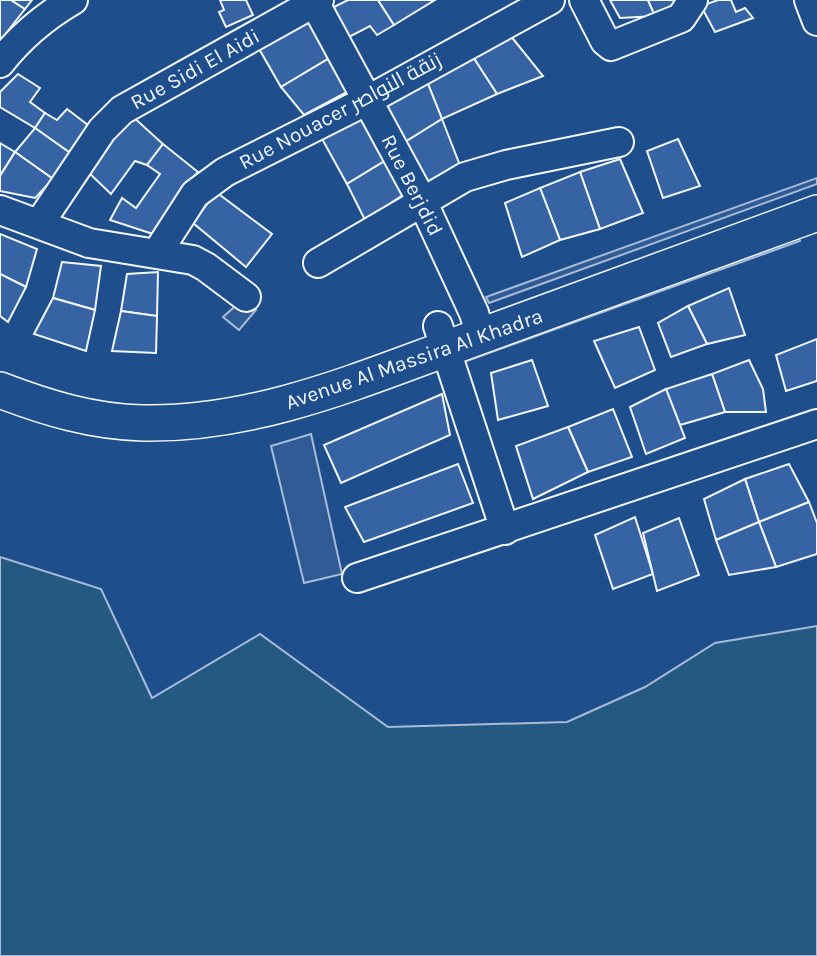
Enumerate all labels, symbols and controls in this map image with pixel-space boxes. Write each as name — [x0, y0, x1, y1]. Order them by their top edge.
street label: Rue Sidi El Aidi — [126, 24, 264, 114]
street label: Rue Nouacer زنقة النواصر — [235, 47, 445, 175]
street label: Rue Berjdid — [376, 130, 448, 240]
street label: Avenue Al Massira Al Khadra — [282, 304, 546, 414]

